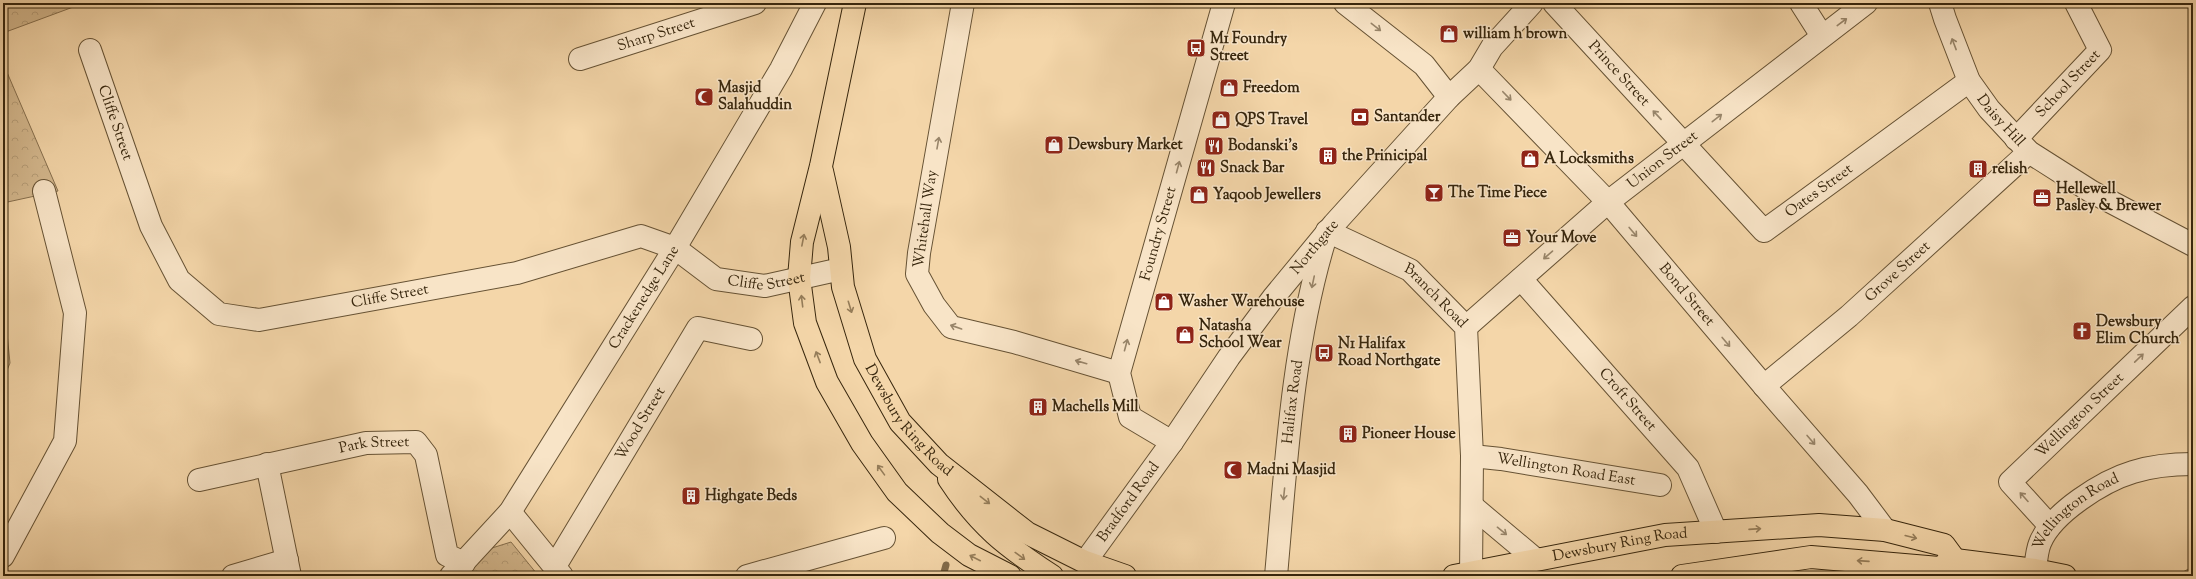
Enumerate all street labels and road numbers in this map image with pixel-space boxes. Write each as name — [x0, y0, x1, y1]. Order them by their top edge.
street label: Sharp Street — [615, 12, 698, 57]
street label: Prince Street — [1583, 36, 1655, 111]
street label: School Street — [2031, 45, 2106, 123]
street label: Cliffe Street — [92, 82, 138, 163]
street label: Daisy Hill — [1971, 90, 2030, 152]
street label: Union Street — [1623, 126, 1702, 194]
street label: Oates Street — [1781, 159, 1857, 223]
street label: Whitehall Way — [909, 168, 943, 269]
street label: Foundry Street — [1135, 184, 1182, 283]
street label: Northgate — [1286, 215, 1344, 279]
street label: Grove Street — [1860, 236, 1935, 307]
street label: Crackenedge Lane — [604, 241, 685, 354]
street label: Branch Road — [1401, 258, 1472, 333]
street label: Bond Street — [1654, 259, 1720, 331]
street label: Cliffe Street — [726, 267, 807, 297]
street label: Cliffe Street — [349, 279, 430, 314]
street label: Halifax Road — [1277, 358, 1309, 445]
street label: Dewsbury Ring Road — [859, 360, 957, 482]
street label: Croft Street — [1594, 363, 1661, 436]
street label: Wellington Street — [2031, 368, 2129, 463]
street label: Wood Street — [610, 383, 671, 464]
street label: Park Street — [337, 432, 410, 459]
street label: Wellington Road East — [1495, 448, 1637, 491]
street label: Bradford Road — [1092, 457, 1165, 547]
street label: Wellington Road — [2028, 468, 2123, 553]
street label: Dewsbury Ring Road — [1551, 523, 1689, 567]

